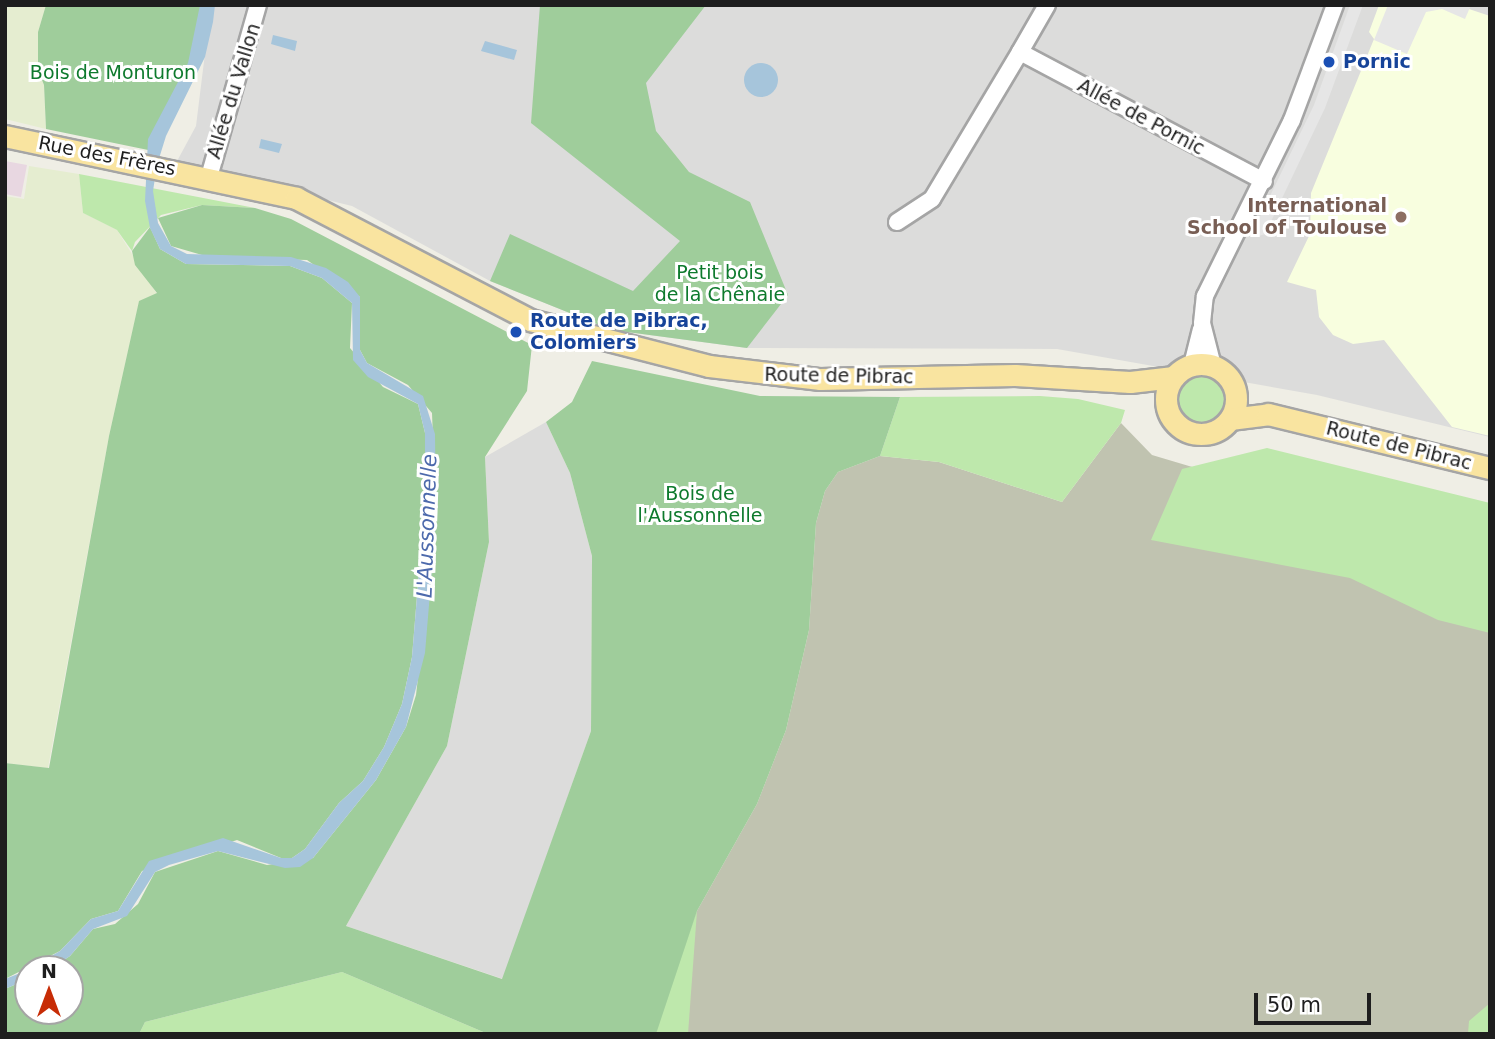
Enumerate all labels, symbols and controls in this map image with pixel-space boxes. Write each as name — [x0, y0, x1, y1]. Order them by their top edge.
street label: Allée du Vallon — [203, 20, 265, 162]
place label: Pornic — [1343, 51, 1411, 73]
marker: Pornic — [1321, 54, 1337, 70]
park label: Bois de Monturon — [30, 62, 196, 84]
street label: Allée de Pornic — [1074, 74, 1208, 160]
street label: Rue des Frères — [36, 132, 178, 180]
place label: International School of Toulouse — [1187, 195, 1387, 239]
marker: International School of Toulouse — [1393, 209, 1409, 225]
park label: Petit bois de la Chênaie — [655, 262, 785, 306]
place label: Route de Pibrac, Colomiers — [530, 310, 708, 354]
marker: Route de Pibrac, Colomiers — [508, 324, 524, 340]
street label: Route de Pibrac — [764, 363, 914, 389]
street label: Route de Pibrac — [1324, 417, 1474, 475]
water label: L'Aussonnelle — [412, 454, 442, 598]
park label: Bois de l'Aussonnelle — [638, 483, 762, 527]
north arrow — [14, 955, 84, 1025]
text: N — [41, 960, 57, 982]
scale bar — [1257, 979, 1374, 1023]
text: 50 m — [1267, 993, 1321, 1017]

